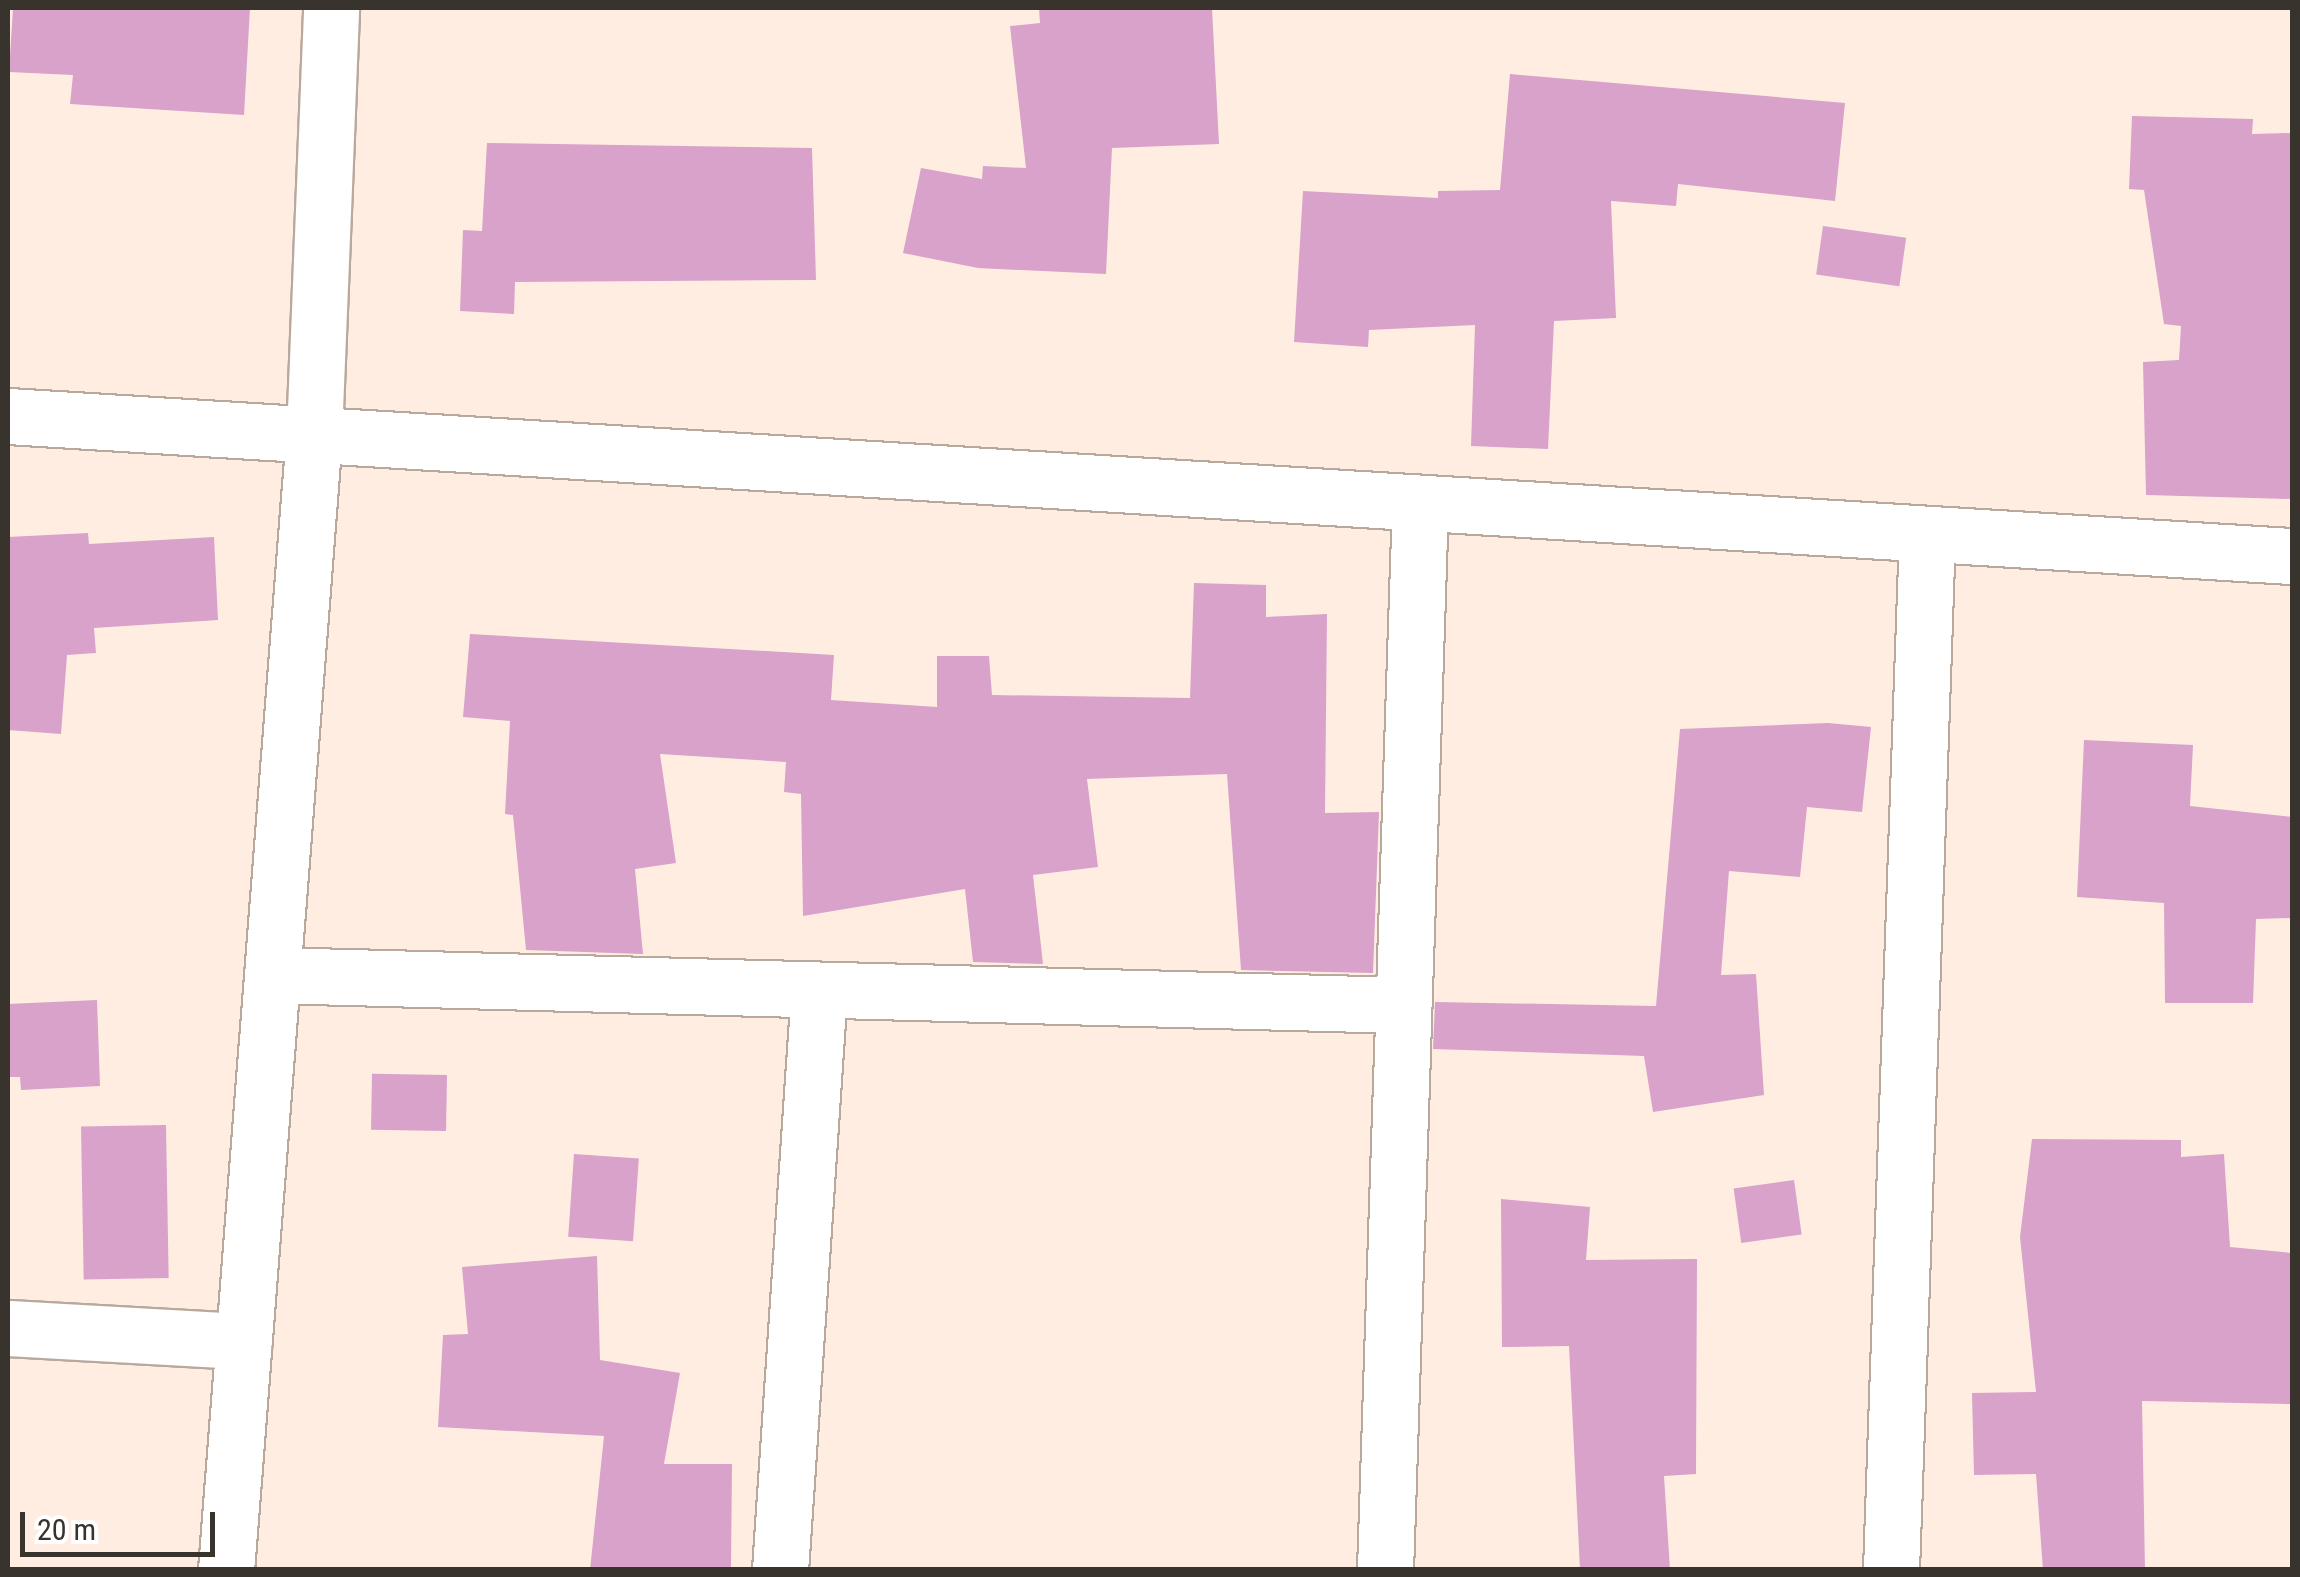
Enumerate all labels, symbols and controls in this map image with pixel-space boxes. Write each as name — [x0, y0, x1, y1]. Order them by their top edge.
scale bar — [25, 1492, 220, 1554]
text: 20 m — [37, 1512, 96, 1547]

